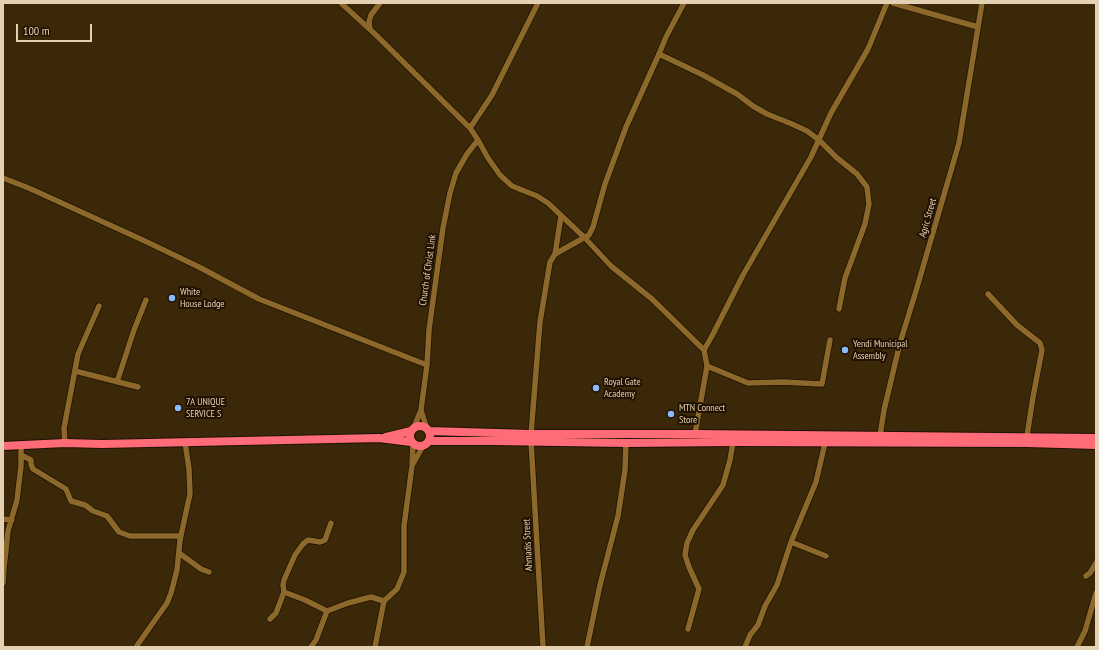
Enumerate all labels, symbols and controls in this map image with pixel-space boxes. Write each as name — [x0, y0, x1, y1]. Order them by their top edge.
scale bar — [18, 16, 94, 42]
text: 100 m — [23, 23, 50, 38]
street label: Agric Street — [917, 197, 939, 239]
street label: Church of Christ Link — [417, 234, 439, 306]
place label: White House Lodge — [180, 286, 224, 310]
marker: White House Lodge — [167, 293, 177, 303]
place label: Yendi Municipal Assembly — [853, 338, 908, 362]
marker: Yendi Municipal Assembly — [840, 345, 850, 355]
place label: Royal Gate Academy — [604, 376, 641, 400]
marker: Royal Gate Academy — [591, 383, 601, 393]
place label: 7A UNIQUE SERVICE S — [186, 396, 225, 420]
place label: MTN Connect Store — [679, 402, 725, 426]
marker: 7A UNIQUE SERVICE S — [173, 403, 183, 413]
marker: MTN Connect Store — [666, 409, 676, 419]
street label: Ahmadis Street — [521, 519, 535, 571]

